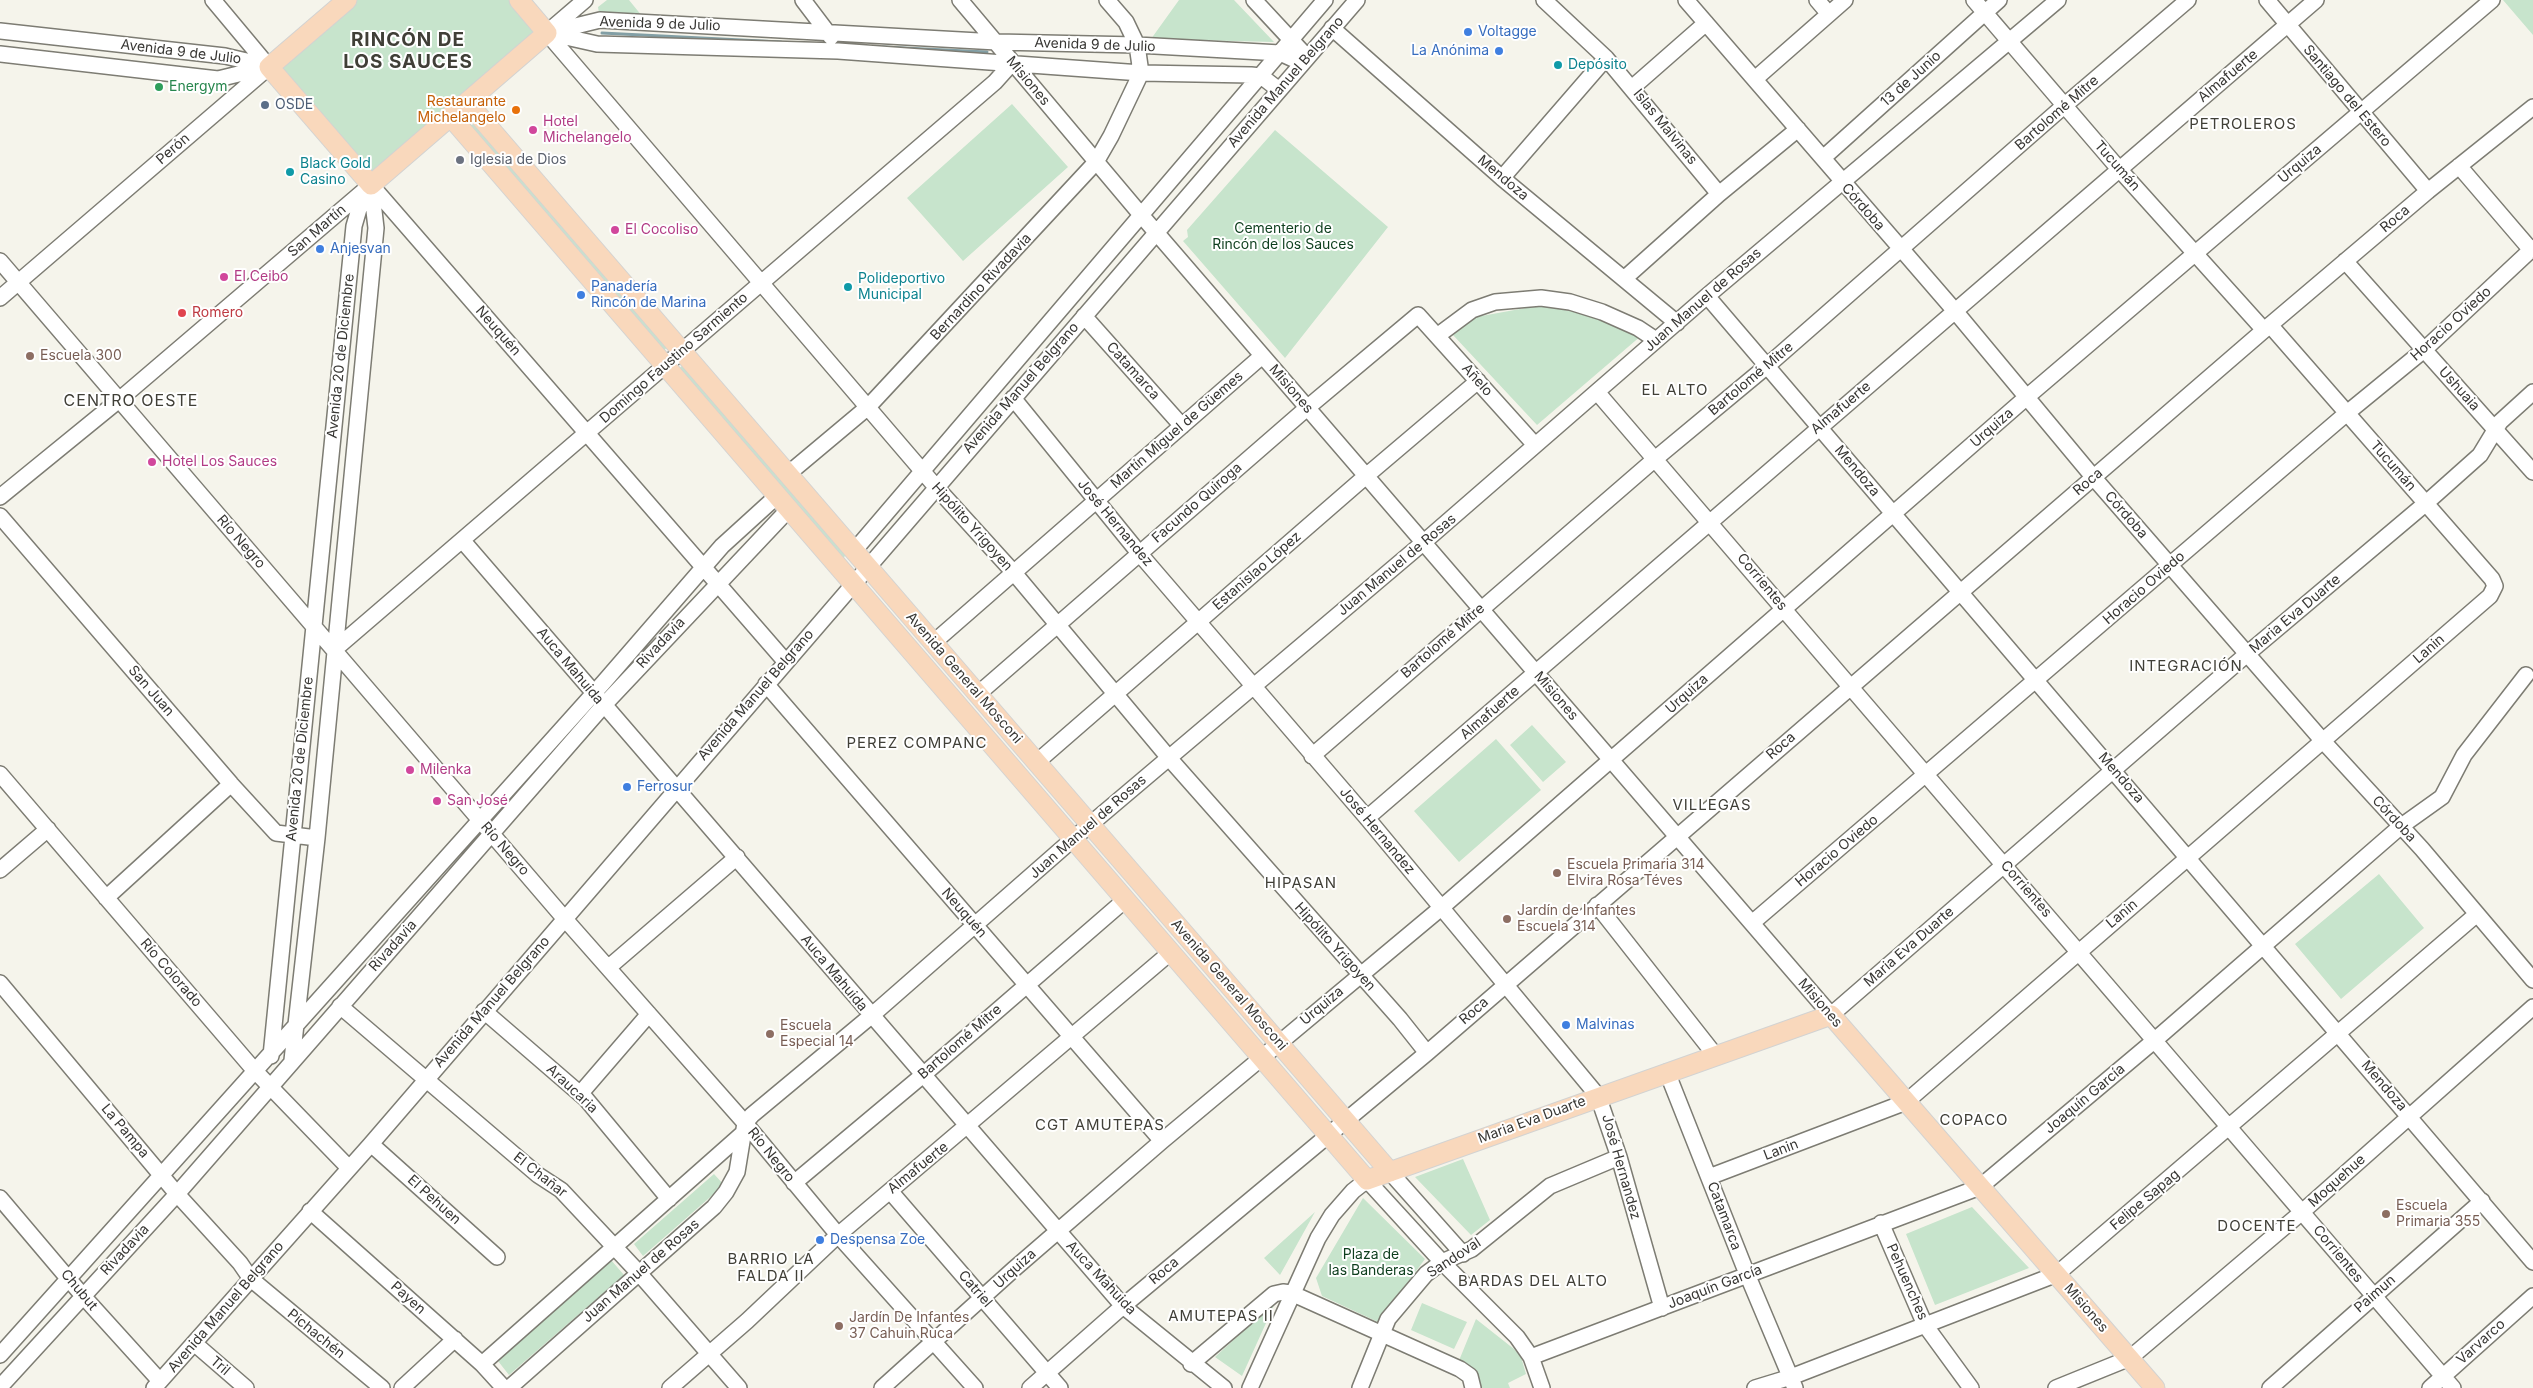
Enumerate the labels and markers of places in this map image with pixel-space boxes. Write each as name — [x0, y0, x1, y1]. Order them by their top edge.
place label: Voltagge — [1478, 24, 1537, 40]
marker: Voltagge — [1462, 26, 1474, 38]
place label: La Anónima — [1411, 43, 1489, 59]
marker: La Anónima — [1493, 45, 1505, 57]
place label: Depósito — [1568, 57, 1627, 73]
marker: Depósito — [1552, 59, 1564, 71]
place label: Energym — [169, 79, 228, 95]
marker: Energym — [153, 81, 165, 93]
place label: Restaurante Michelangelo — [417, 94, 506, 126]
place label: OSDE — [275, 97, 313, 113]
marker: OSDE — [259, 99, 271, 111]
marker: Restaurante Michelangelo — [510, 104, 522, 116]
place label: Hotel Michelangelo — [543, 114, 632, 146]
marker: Hotel Michelangelo — [527, 124, 539, 136]
place label: Iglesia de Dios — [470, 152, 566, 168]
marker: Iglesia de Dios — [454, 154, 466, 166]
place label: Black Gold Casino — [300, 156, 371, 188]
marker: Black Gold Casino — [284, 166, 296, 178]
place label: El Cocoliso — [625, 222, 698, 238]
marker: El Cocoliso — [609, 224, 621, 236]
place label: Anjesvan — [330, 241, 391, 257]
marker: Anjesvan — [314, 243, 326, 255]
place label: El Ceibo — [234, 269, 288, 285]
marker: El Ceibo — [218, 271, 230, 283]
place label: Polideportivo Municipal — [858, 271, 945, 304]
place label: Panadería Rincón de Marina — [591, 279, 706, 312]
marker: Polideportivo Municipal — [842, 281, 854, 293]
marker: Panadería Rincón de Marina — [575, 289, 587, 301]
place label: Romero — [192, 305, 243, 321]
marker: Romero — [176, 307, 188, 319]
place label: Escuela 300 — [40, 348, 122, 364]
marker: Escuela 300 — [24, 350, 36, 362]
place label: Hotel Los Sauces — [162, 454, 277, 470]
marker: Hotel Los Sauces — [146, 456, 158, 468]
place label: Milenka — [420, 762, 471, 778]
marker: Milenka — [404, 764, 416, 776]
place label: Ferrosur — [637, 779, 693, 795]
marker: Ferrosur — [621, 781, 633, 793]
place label: San José — [447, 793, 508, 809]
marker: San José — [431, 795, 443, 807]
place label: Escuela Primaria 314 Elvira Rosa Téves — [1567, 857, 1704, 890]
marker: Escuela Primaria 314 Elvira Rosa Téves — [1551, 867, 1563, 879]
place label: Jardín de Infantes Escuela 314 — [1517, 903, 1636, 936]
marker: Jardín de Infantes Escuela 314 — [1501, 913, 1513, 925]
place label: Malvinas — [1576, 1017, 1635, 1033]
place label: Escuela Especial 14 — [780, 1018, 854, 1050]
marker: Malvinas — [1560, 1019, 1572, 1031]
marker: Escuela Especial 14 — [764, 1028, 776, 1040]
place label: Escuela Primaria 355 — [2396, 1198, 2480, 1230]
marker: Escuela Primaria 355 — [2380, 1208, 2392, 1220]
place label: Despensa Zoe — [830, 1232, 925, 1248]
marker: Despensa Zoe — [814, 1234, 826, 1246]
place label: Jardín De Infantes 37 Cahuin Ruca — [849, 1310, 969, 1342]
marker: Jardín De Infantes 37 Cahuin Ruca — [833, 1320, 845, 1332]

